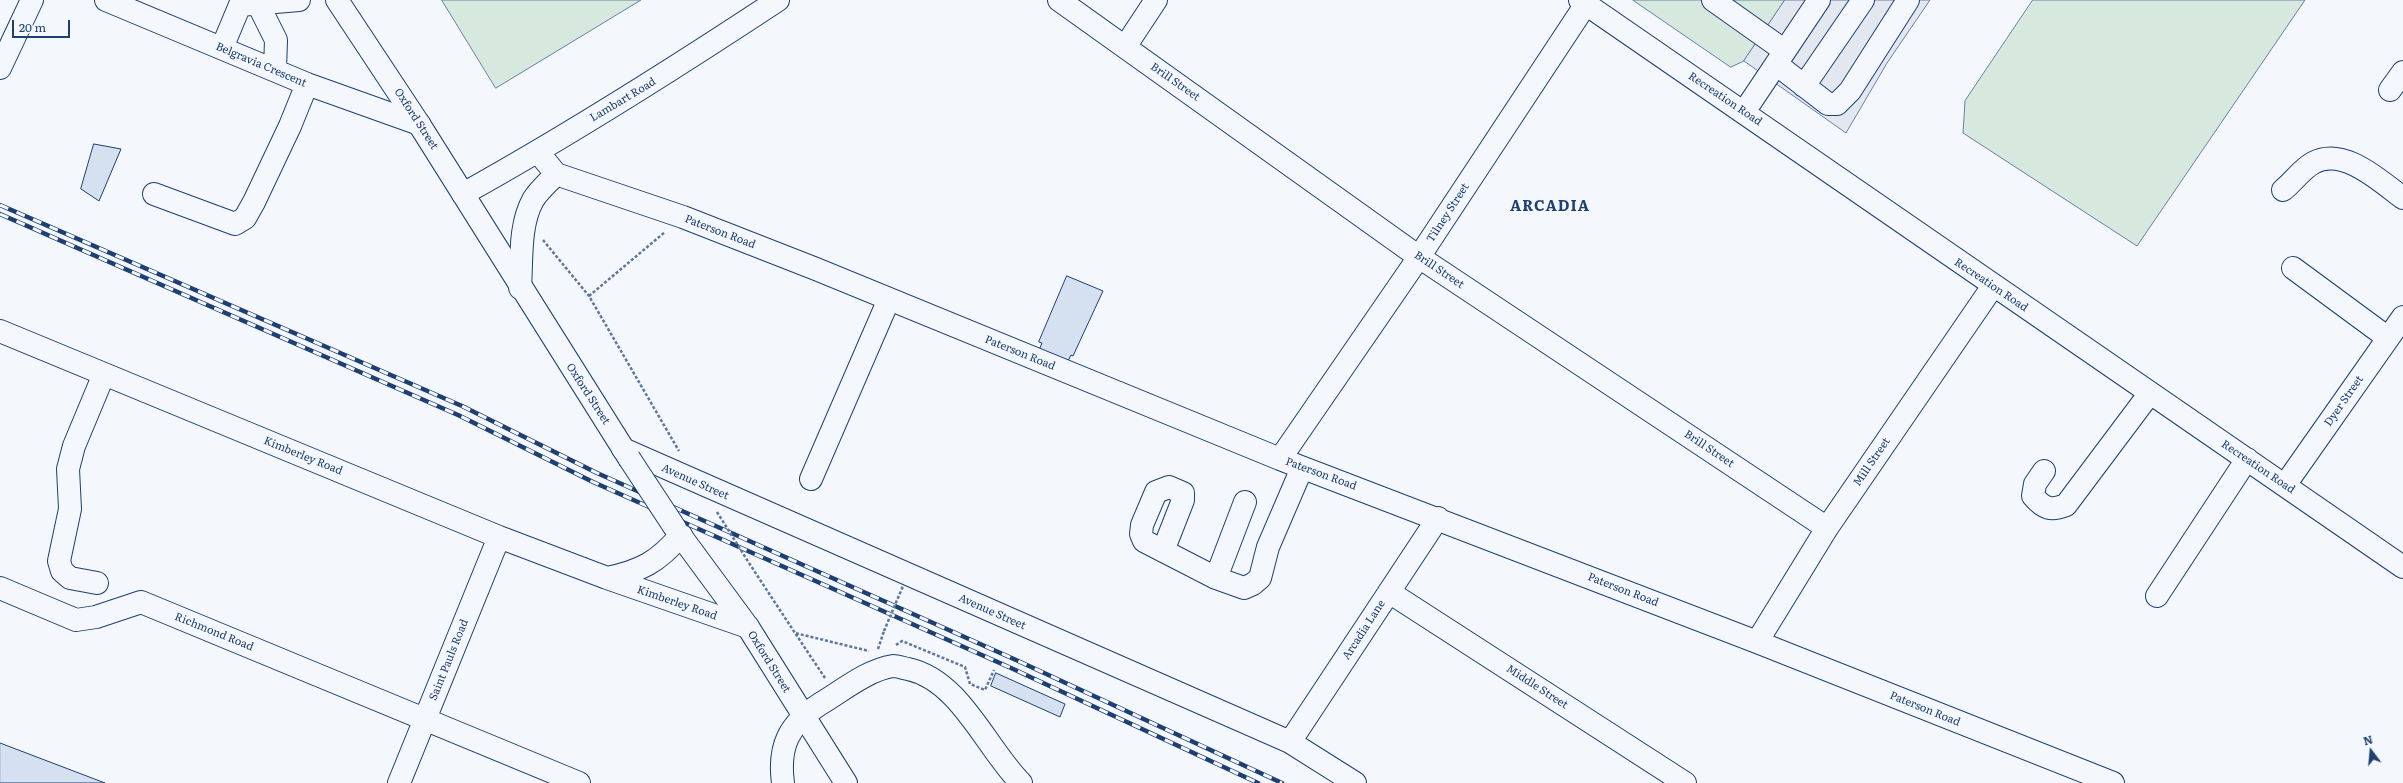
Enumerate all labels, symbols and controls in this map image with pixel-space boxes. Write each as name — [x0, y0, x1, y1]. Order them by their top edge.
scale bar — [14, 12, 72, 38]
text: 20 m — [19, 18, 46, 36]
street label: Belgravia Crescent — [214, 40, 308, 90]
street label: Brill Street — [1148, 60, 1202, 104]
street label: Recreation Road — [1686, 70, 1764, 128]
street label: Lambart Road — [588, 75, 658, 125]
street label: Oxford Street — [391, 86, 441, 152]
street label: Tilney Street — [1424, 181, 1472, 245]
district label: ARCADIA — [1510, 198, 1590, 216]
street label: Paterson Road — [683, 212, 757, 252]
street label: Brill Street — [1412, 249, 1466, 291]
street label: Recreation Road — [1952, 256, 2030, 314]
street label: Paterson Road — [983, 333, 1057, 373]
street label: Oxford Street — [563, 361, 613, 427]
street label: Dyer Street — [2322, 373, 2366, 429]
street label: Brill Street — [1682, 428, 1736, 470]
street label: Kimberley Road — [262, 434, 344, 478]
street label: Mill Street — [1851, 435, 1893, 489]
street label: Recreation Road — [2219, 438, 2297, 496]
street label: Paterson Road — [1284, 455, 1358, 493]
street label: Avenue Street — [659, 461, 731, 503]
street label: Paterson Road — [1586, 570, 1660, 610]
street label: Kimberley Road — [635, 583, 719, 623]
street label: Avenue Street — [956, 591, 1028, 633]
street label: Arcadia Lane — [1340, 598, 1388, 662]
street label: Richmond Road — [173, 610, 255, 654]
street label: Saint Pauls Road — [427, 617, 471, 703]
street label: Oxford Street — [745, 629, 793, 695]
street label: Middle Street — [1504, 662, 1570, 712]
street label: Paterson Road — [1888, 689, 1962, 729]
north arrow — [2351, 731, 2391, 771]
text: N — [2361, 731, 2374, 748]

